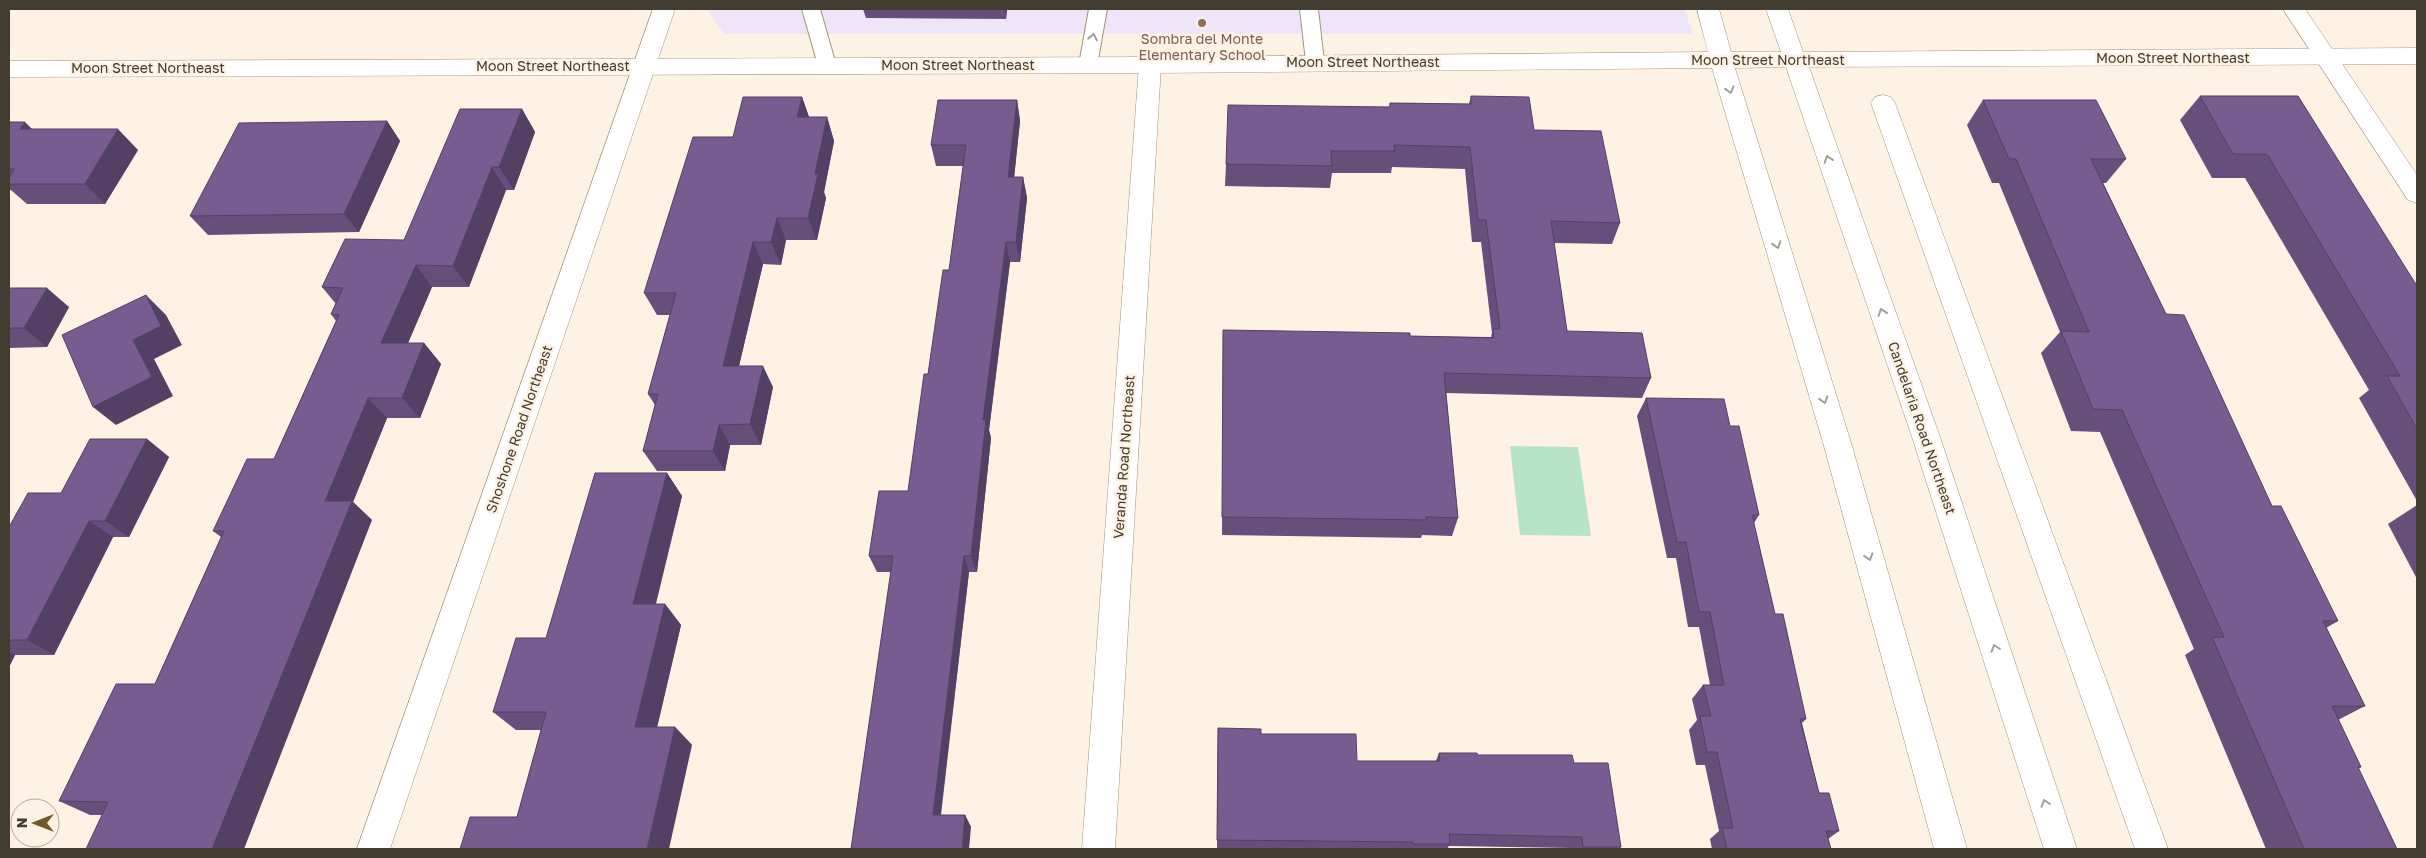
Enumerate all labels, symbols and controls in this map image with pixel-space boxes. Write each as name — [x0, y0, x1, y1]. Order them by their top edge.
marker: Sombra del Monte Elementary School — [1196, 17, 1208, 29]
place label: Sombra del Monte Elementary School — [1138, 30, 1266, 63]
one-way arrow — [1087, 32, 1097, 41]
street label: Moon Street Northeast — [2096, 49, 2250, 66]
street label: Moon Street Northeast — [1691, 51, 1845, 68]
street label: Moon Street Northeast — [1286, 53, 1440, 70]
street label: Moon Street Northeast — [881, 56, 1035, 73]
street label: Moon Street Northeast — [476, 57, 630, 74]
street label: Moon Street Northeast — [71, 59, 225, 76]
one-way arrow — [1724, 85, 1734, 93]
one-way arrow — [1824, 155, 1834, 163]
one-way arrow — [1772, 240, 1782, 249]
one-way arrow — [1878, 308, 1888, 317]
street label: Candelaria Road Northeast — [1885, 339, 1960, 516]
street label: Shoshone Road Northeast — [482, 343, 555, 515]
street label: Veranda Road Northeast — [1109, 374, 1138, 540]
one-way arrow — [1819, 396, 1829, 404]
one-way arrow — [1863, 552, 1873, 560]
one-way arrow — [1991, 645, 2001, 653]
north arrow — [10, 798, 60, 848]
one-way arrow — [2041, 799, 2051, 808]
text: N — [13, 818, 30, 828]

